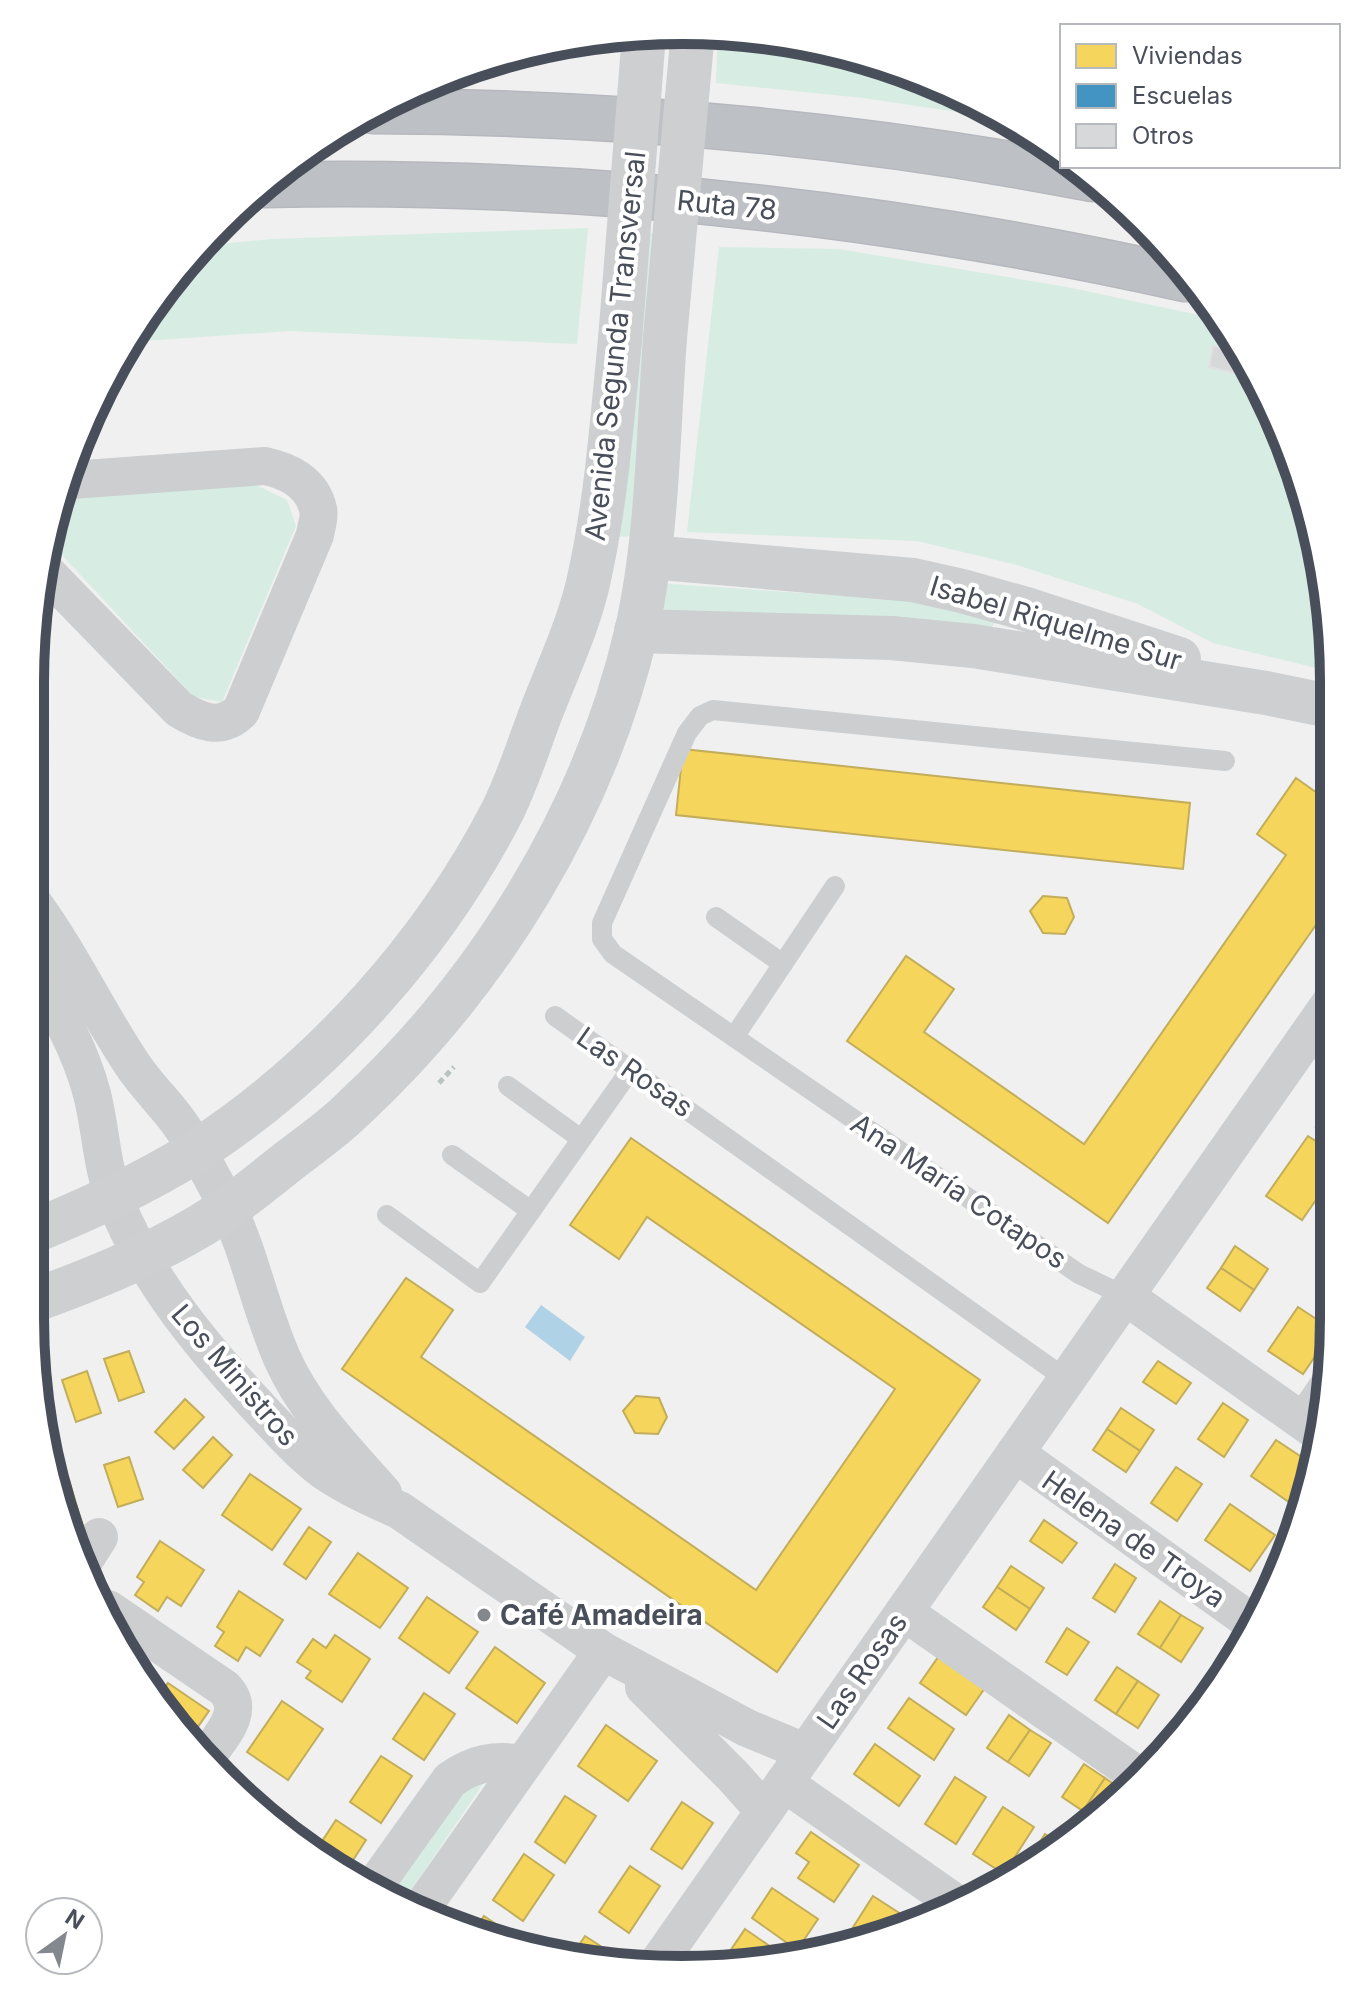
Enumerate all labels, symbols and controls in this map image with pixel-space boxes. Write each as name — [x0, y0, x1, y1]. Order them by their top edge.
legend — [1060, 24, 1340, 168]
text: Viviendas — [1132, 41, 1243, 70]
text: Escuelas — [1132, 81, 1233, 110]
text: Otros — [1132, 121, 1194, 150]
street label: Avenida Segunda Transversal — [578, 149, 652, 543]
street label: Ruta 78 — [675, 183, 779, 227]
street label: Isabel Riquelme Sur — [926, 569, 1186, 677]
street label: Las Rosas — [570, 1020, 700, 1124]
street label: Ana María Cotapos — [845, 1106, 1073, 1276]
street label: Los Ministros — [164, 1297, 306, 1453]
street label: Helena de Troya — [1036, 1463, 1232, 1615]
place label: Café Amadeira — [500, 1598, 703, 1632]
marker: Café Amadeira — [475, 1606, 493, 1624]
street label: Las Rosas — [810, 1606, 914, 1736]
north arrow — [24, 1896, 104, 1976]
text: N — [61, 1904, 89, 1935]

